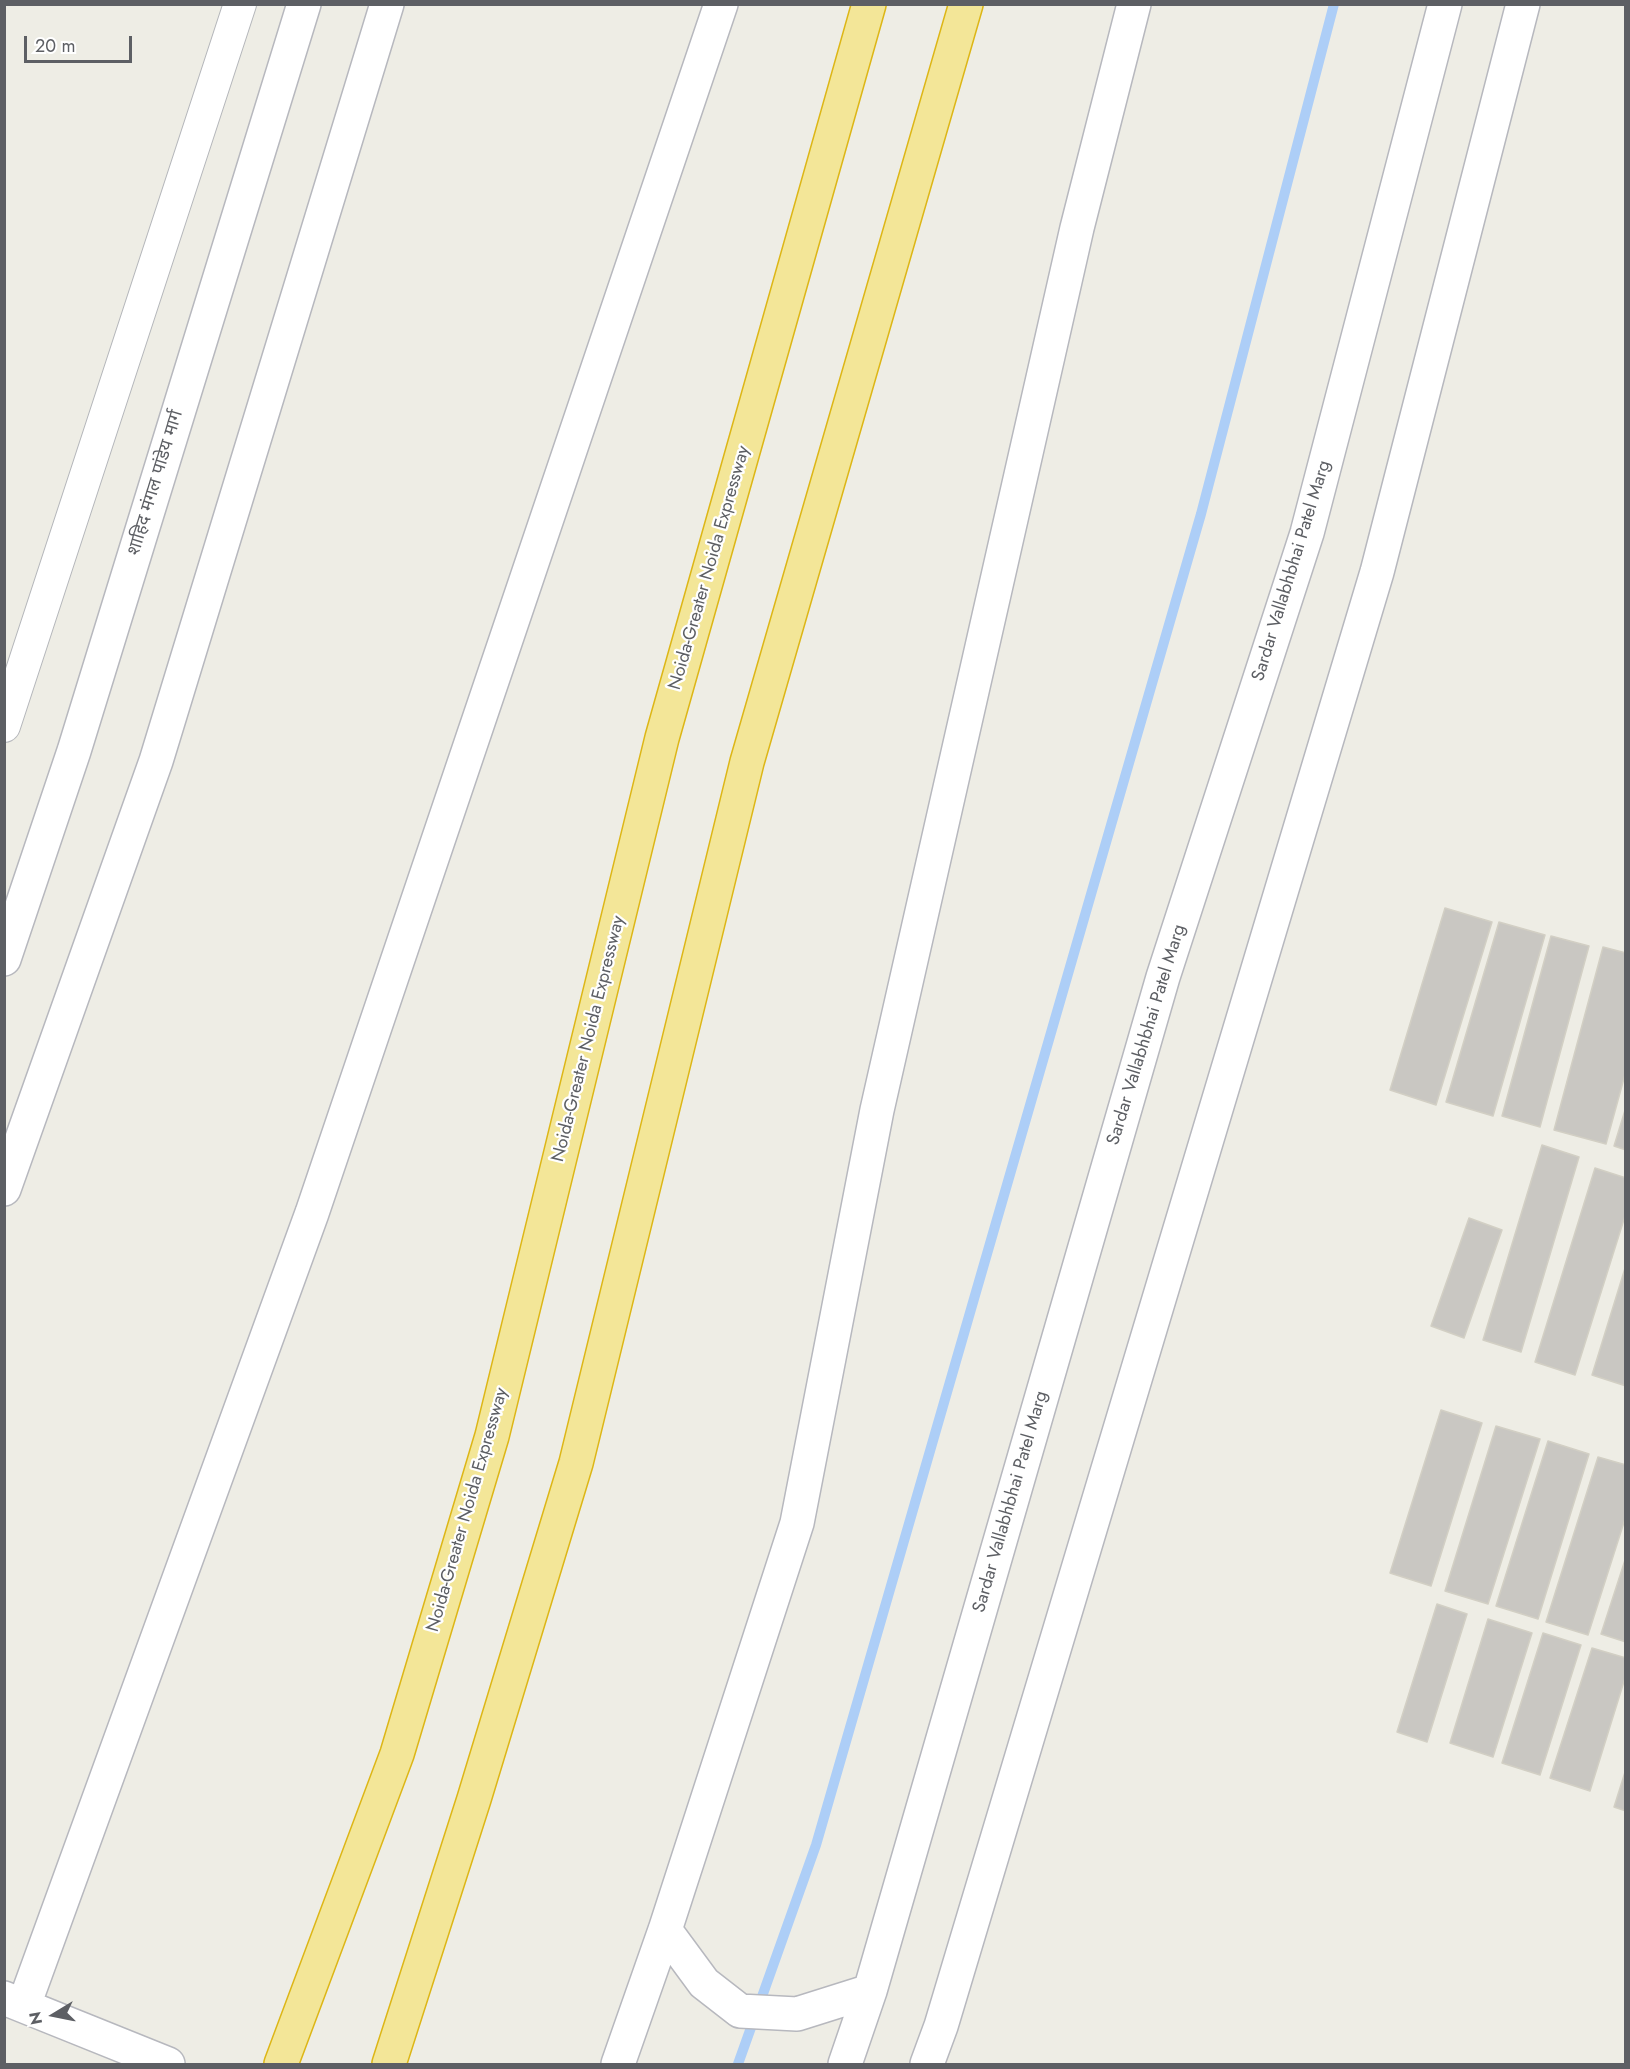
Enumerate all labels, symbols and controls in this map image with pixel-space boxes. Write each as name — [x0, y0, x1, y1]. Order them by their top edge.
scale bar — [27, 24, 135, 62]
text: 20 m — [35, 33, 75, 59]
street label: शाहिद मंगल पांडेय मार्ग — [124, 408, 188, 558]
street label: Noida-Greater Noida Expressway — [665, 443, 755, 693]
street label: Sardar Vallabhbhai Patel Marg — [1248, 458, 1336, 684]
street label: Noida-Greater Noida Expressway — [548, 914, 630, 1164]
street label: Sardar Vallabhbhai Patel Marg — [1103, 922, 1191, 1148]
street label: Noida-Greater Noida Expressway — [423, 1385, 513, 1635]
street label: Sardar Vallabhbhai Patel Marg — [969, 1389, 1053, 1615]
north arrow — [24, 1985, 84, 2045]
text: N — [23, 2010, 48, 2026]

